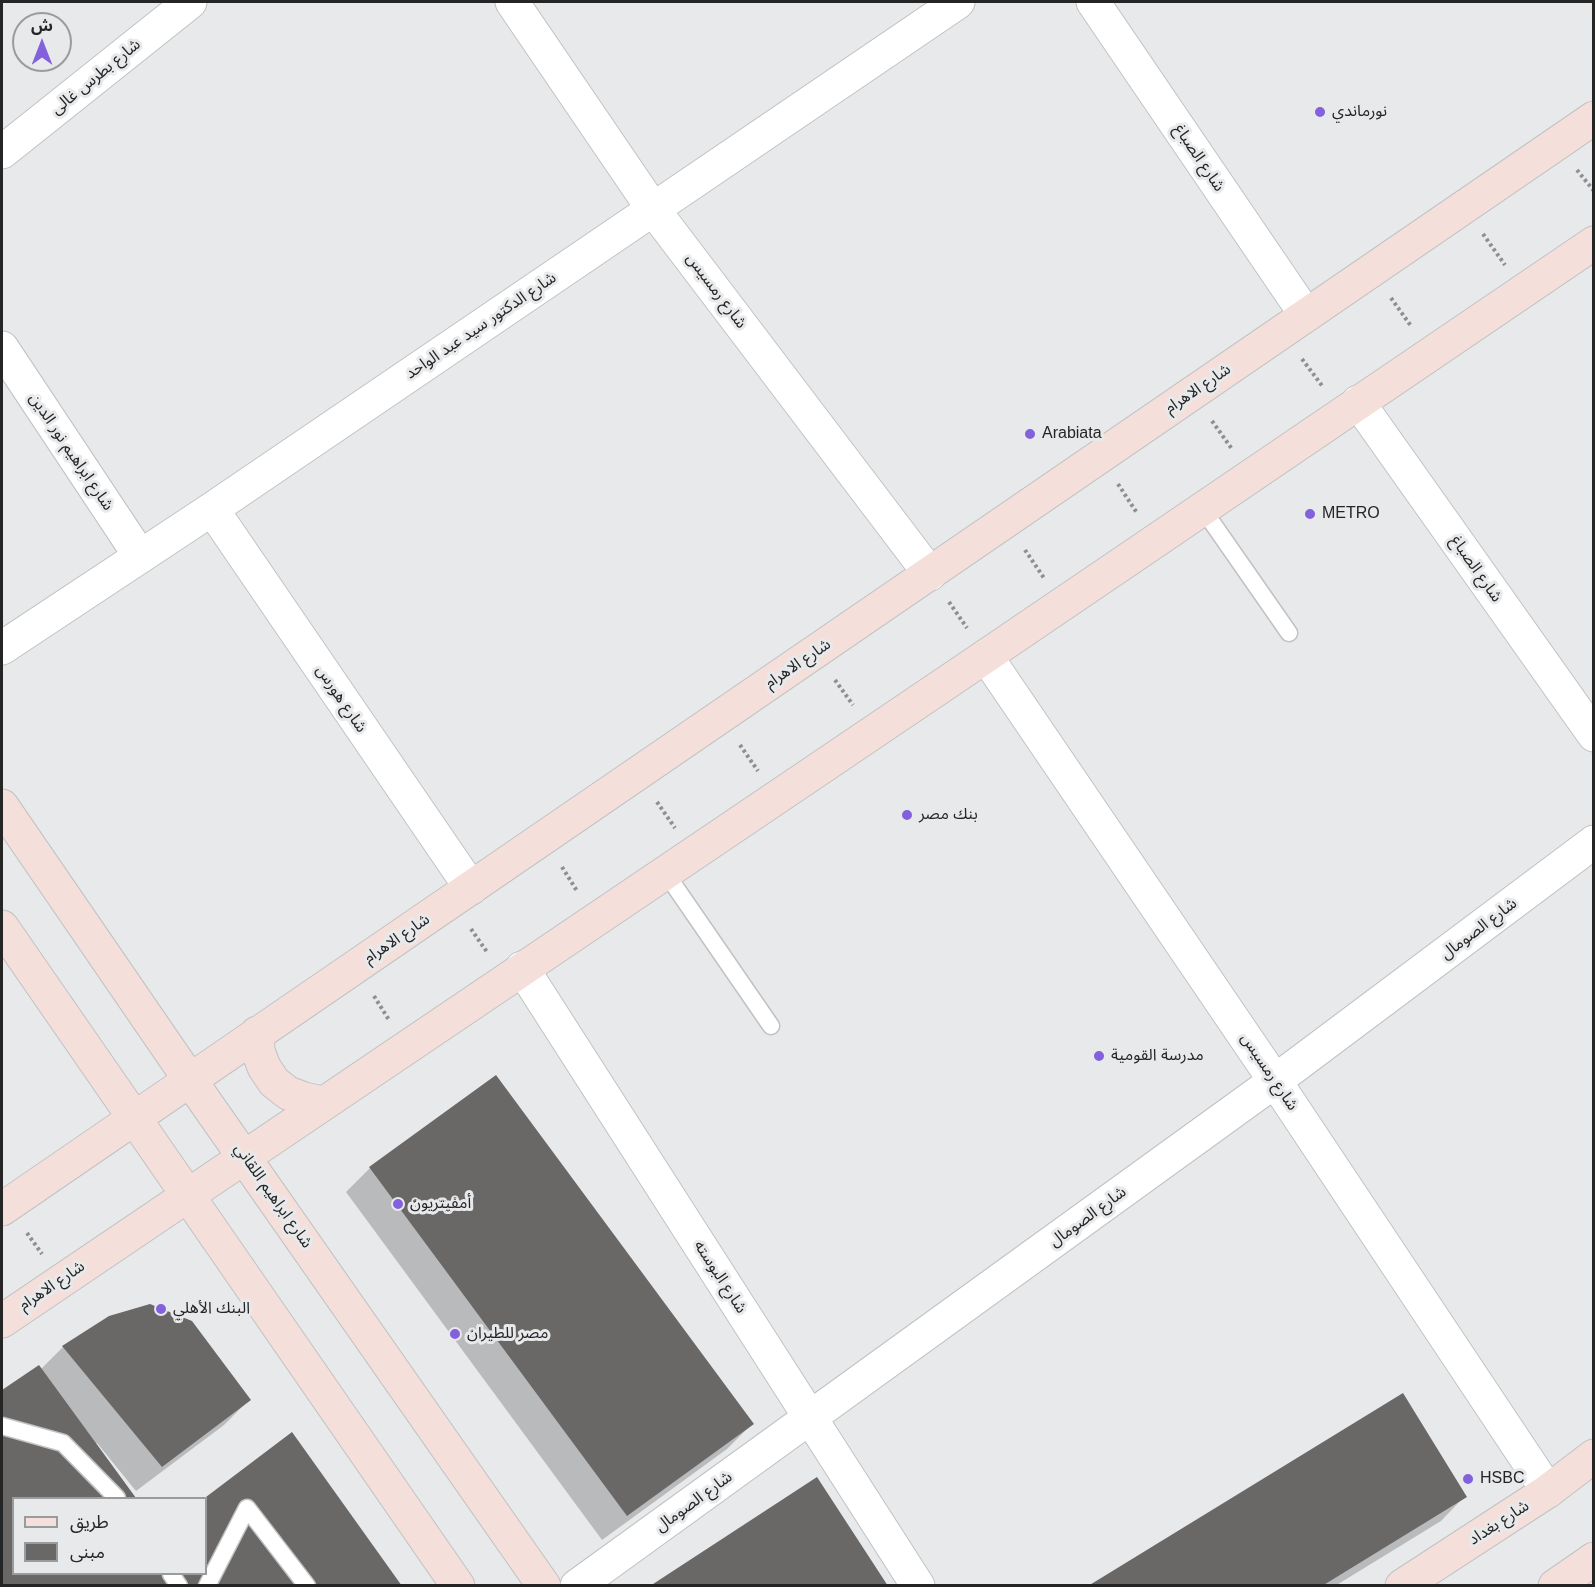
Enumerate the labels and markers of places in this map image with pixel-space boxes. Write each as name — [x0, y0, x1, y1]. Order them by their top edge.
place label: نورماندي — [1332, 102, 1387, 122]
marker: نورماندي — [1313, 105, 1327, 119]
place label: Arabiata — [1042, 424, 1102, 444]
marker: Arabiata — [1023, 427, 1037, 441]
place label: METRO — [1322, 504, 1380, 524]
marker: METRO — [1303, 507, 1317, 521]
place label: بنك مصر — [919, 805, 978, 825]
marker: بنك مصر — [900, 808, 914, 822]
place label: مدرسة القومية — [1111, 1046, 1204, 1066]
marker: مدرسة القومية — [1092, 1049, 1106, 1063]
place label: أمفيتريون — [410, 1194, 471, 1214]
marker: أمفيتريون — [391, 1197, 405, 1211]
place label: البنك الأهلي — [173, 1299, 250, 1319]
marker: البنك الأهلي — [154, 1302, 168, 1316]
place label: مصر للطيران — [467, 1324, 548, 1344]
marker: مصر للطيران — [448, 1327, 462, 1341]
place label: HSBC — [1480, 1469, 1524, 1489]
marker: HSBC — [1461, 1472, 1475, 1486]

